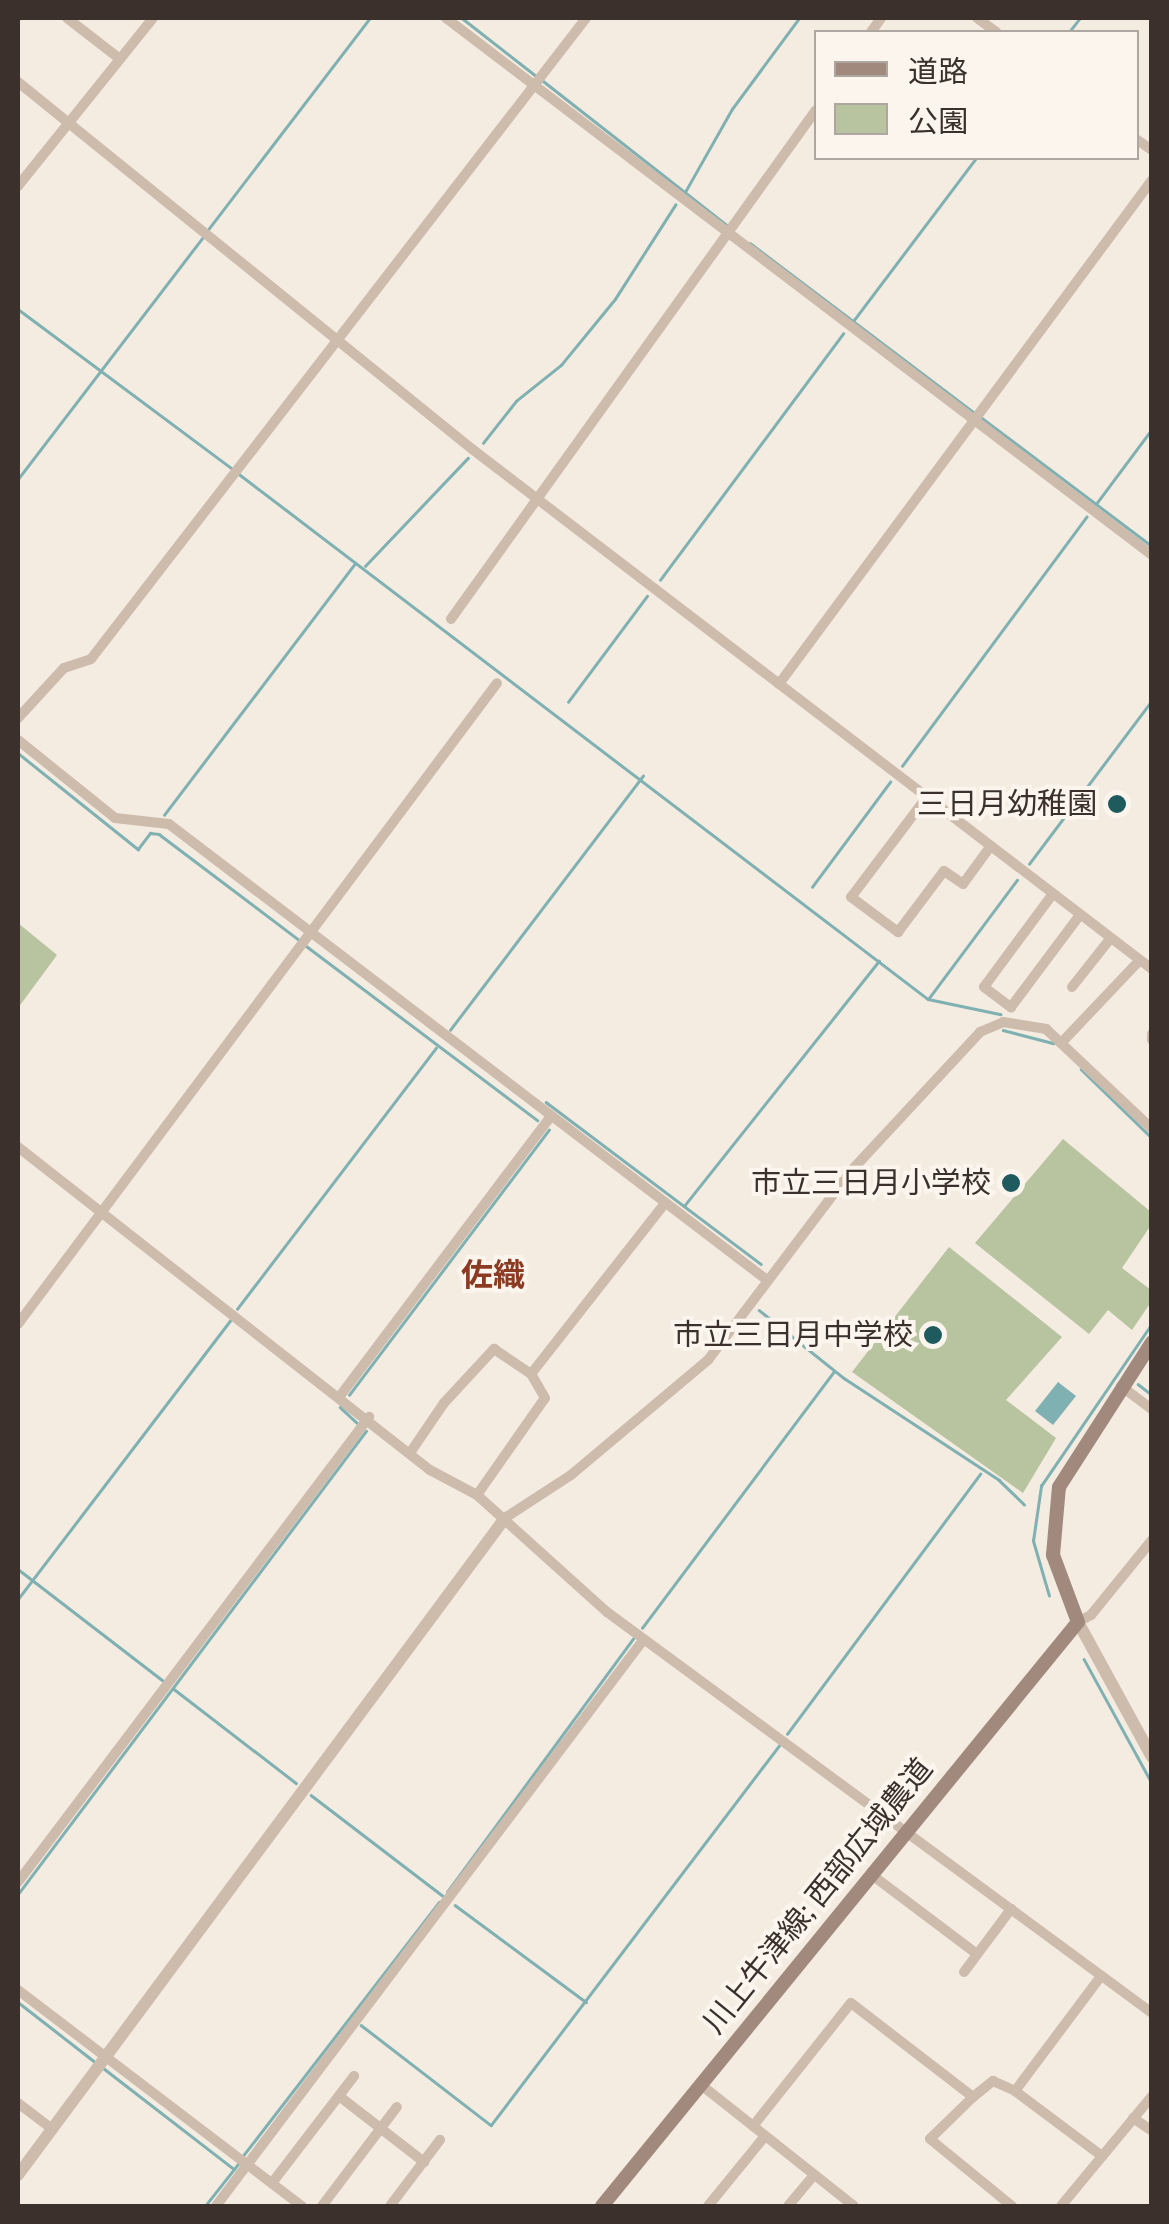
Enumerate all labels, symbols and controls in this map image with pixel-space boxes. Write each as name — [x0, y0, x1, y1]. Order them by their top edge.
legend — [814, 30, 1139, 160]
text: 道路 — [908, 53, 968, 90]
text: 公園 — [908, 103, 968, 140]
place label: 三日月幼稚園 — [917, 786, 1097, 822]
marker: 三日月幼稚園 — [1106, 793, 1128, 815]
place label: 市立三日月小学校 — [751, 1165, 991, 1201]
marker: 市立三日月小学校 — [1000, 1172, 1022, 1194]
district label: 佐織 — [461, 1256, 525, 1294]
place label: 市立三日月中学校 — [673, 1317, 913, 1353]
marker: 市立三日月中学校 — [922, 1324, 944, 1346]
street label: 川上牛津線; 西部広域農道 — [696, 1751, 940, 2041]

